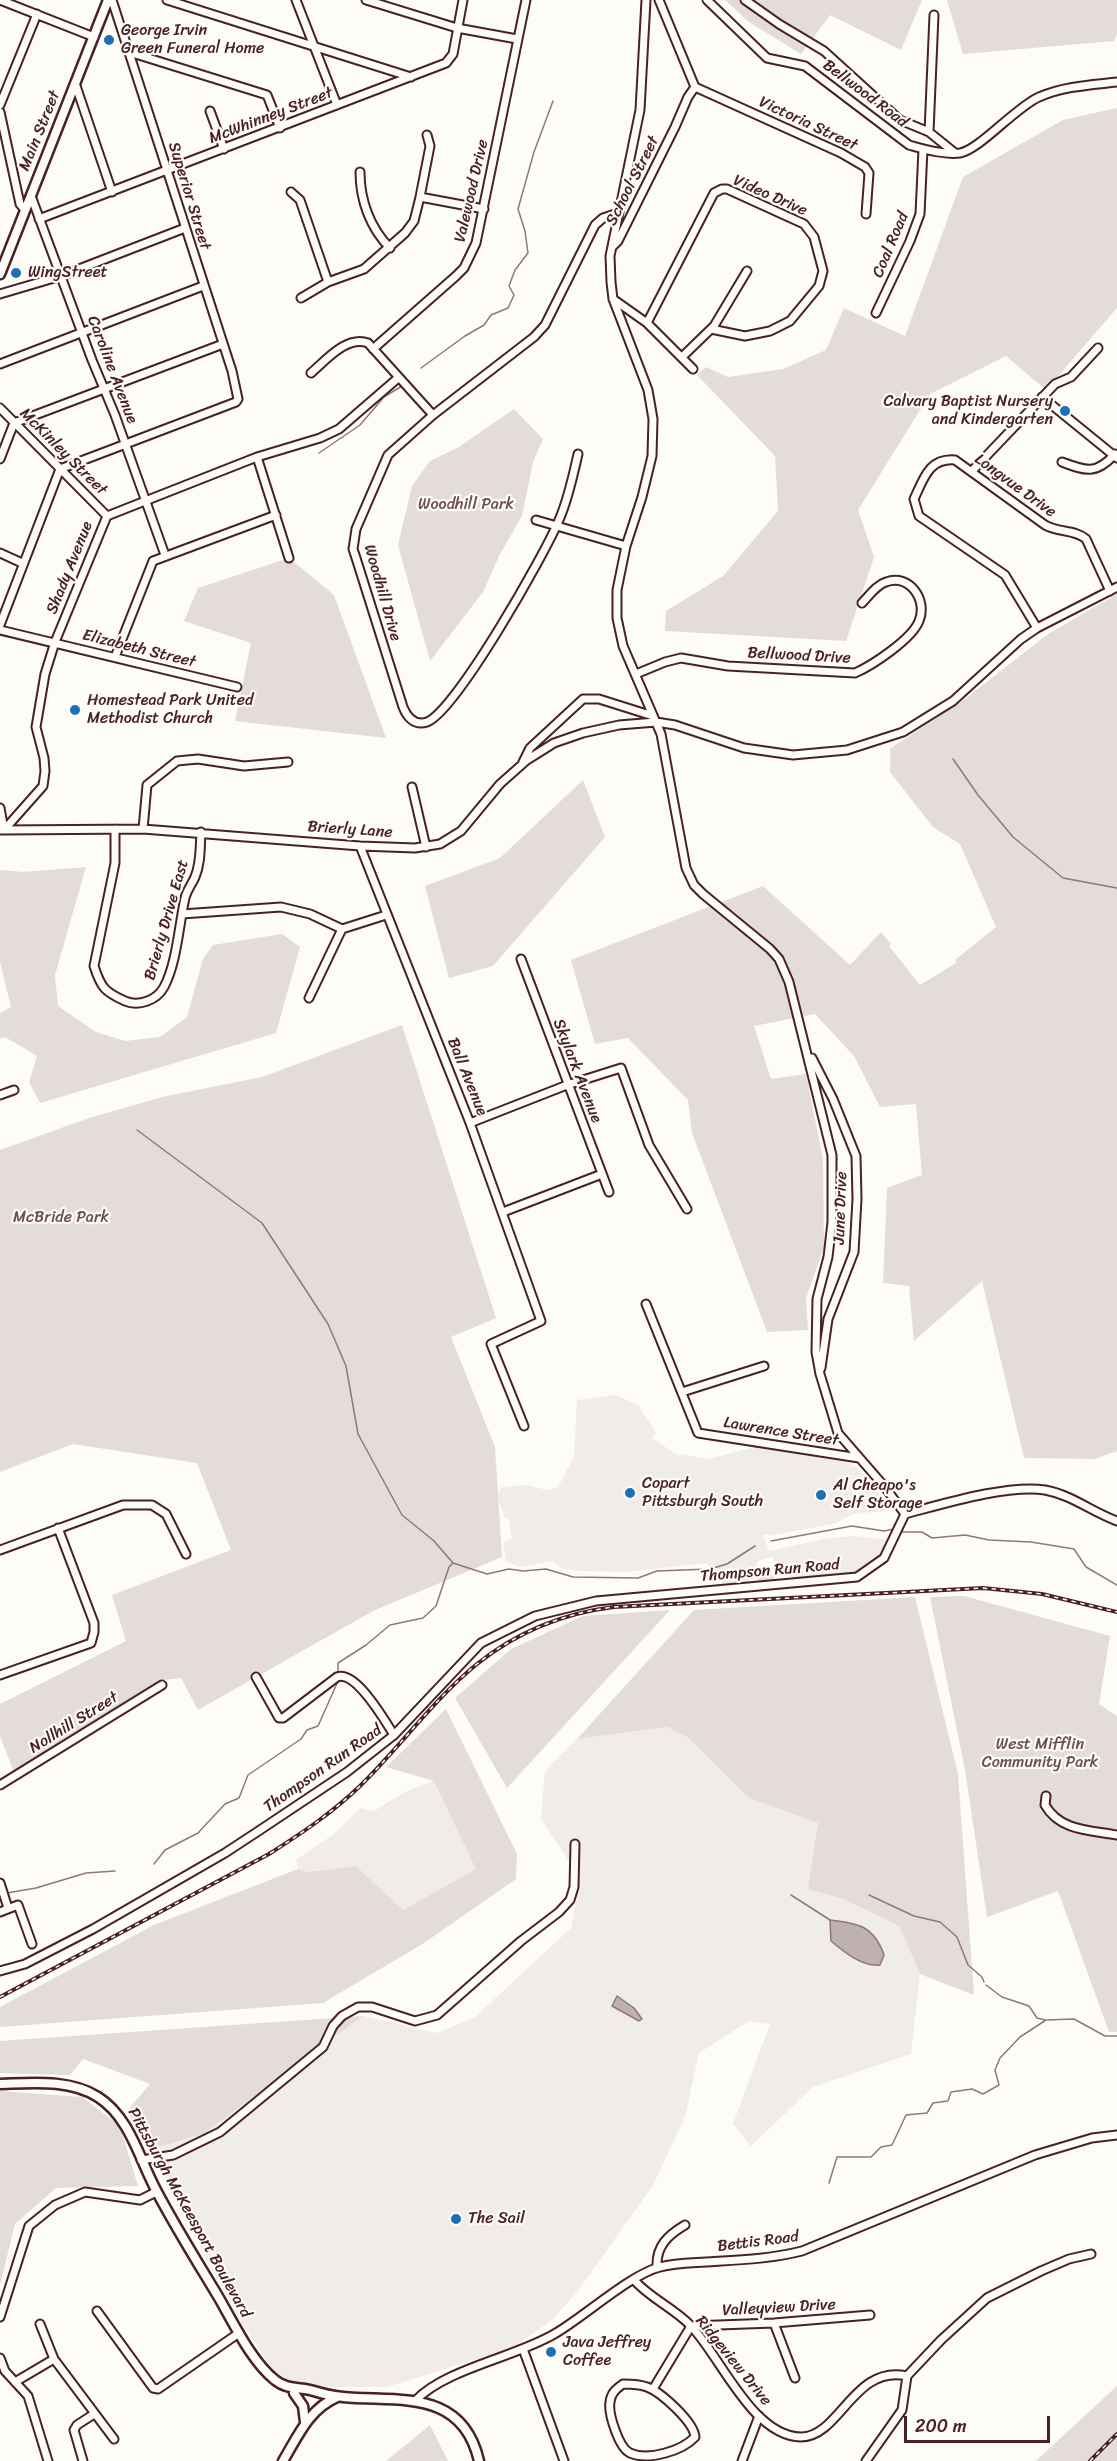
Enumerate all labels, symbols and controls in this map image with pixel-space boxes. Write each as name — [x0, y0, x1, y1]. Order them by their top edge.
place label: George Irvin Green Funeral Home — [121, 21, 264, 59]
marker: George Irvin Green Funeral Home — [102, 33, 116, 47]
street label: Bellwood Road — [819, 56, 911, 132]
street label: McWhinney Street — [206, 84, 336, 148]
street label: Main Street — [15, 88, 65, 174]
street label: Victoria Street — [756, 93, 860, 155]
street label: School Street — [602, 133, 664, 229]
street label: Valewood Drive — [451, 138, 493, 244]
street label: Superior Street — [164, 140, 214, 252]
street label: Video Drive — [730, 171, 810, 221]
street label: Coal Road — [869, 209, 913, 281]
place label: WingStreet — [28, 263, 107, 283]
marker: WingStreet — [9, 266, 23, 280]
street label: Caroline Avenue — [83, 313, 141, 427]
place label: Calvary Baptist Nursery and Kindergarten — [884, 392, 1053, 430]
street label: McKinley Street — [15, 404, 111, 500]
marker: Calvary Baptist Nursery and Kindergarten — [1058, 404, 1072, 418]
street label: Longvue Drive — [970, 450, 1060, 522]
park label: Woodhill Park — [418, 495, 514, 515]
street label: Shady Avenue — [43, 519, 97, 617]
street label: Woodhill Drive — [359, 543, 405, 643]
street label: Elizabeth Street — [81, 626, 197, 672]
street label: Bellwood Drive — [747, 644, 851, 668]
place label: Homestead Park United Methodist Church — [87, 691, 253, 729]
marker: Homestead Park United Methodist Church — [68, 703, 82, 717]
street label: Brierly Lane — [307, 817, 393, 843]
street label: Brierly Drive East — [141, 858, 193, 982]
street label: Skylark Avenue — [548, 1016, 606, 1126]
street label: Ball Avenue — [443, 1035, 491, 1119]
street label: June Drive — [830, 1171, 852, 1245]
park label: McBride Park — [13, 1208, 109, 1228]
street label: Lawrence Street — [722, 1413, 840, 1451]
place label: Copart Pittsburgh South — [642, 1474, 763, 1512]
place label: Al Cheapo's Self Storage — [833, 1476, 922, 1514]
marker: Copart Pittsburgh South — [623, 1486, 637, 1500]
marker: Al Cheapo's Self Storage — [814, 1488, 828, 1502]
street label: Thompson Run Road — [700, 1555, 840, 1587]
street label: Nollhill Street — [26, 1688, 122, 1758]
street label: Thompson Run Road — [260, 1721, 386, 1817]
park label: West Mifflin Community Park — [982, 1735, 1098, 1773]
street label: Pittsburgh McKeesport Boulevard — [123, 2105, 255, 2321]
place label: The Sail — [468, 2209, 525, 2229]
marker: The Sail — [449, 2212, 463, 2226]
street label: Bettis Road — [716, 2227, 800, 2257]
street label: Valleyview Drive — [722, 2295, 836, 2321]
street label: Ridgeview Drive — [691, 2312, 775, 2410]
place label: Java Jeffrey Coffee — [563, 2333, 651, 2371]
marker: Java Jeffrey Coffee — [544, 2345, 558, 2359]
scale bar — [907, 2404, 1052, 2442]
text: 200 m — [915, 2410, 967, 2442]

